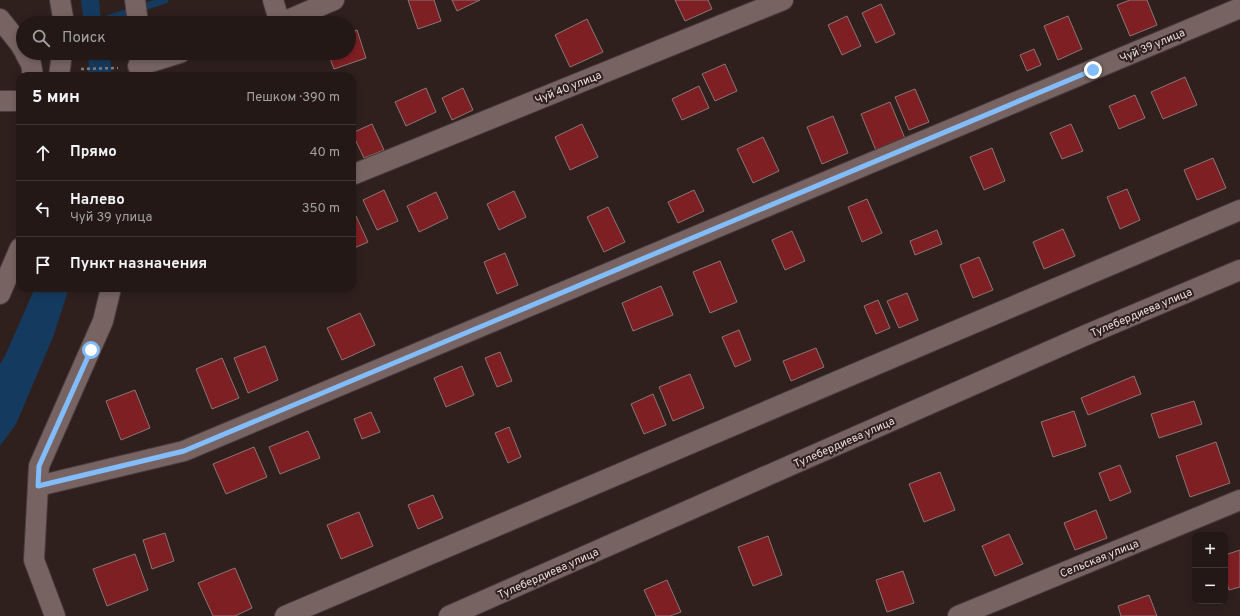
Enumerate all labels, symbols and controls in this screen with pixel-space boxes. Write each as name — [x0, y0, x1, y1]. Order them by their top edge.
search box — [16, 16, 356, 60]
street label: Чуй 39 улица — [1118, 26, 1187, 66]
icon: search — [30, 27, 52, 49]
text: Поиск — [62, 29, 106, 48]
route end — [1084, 61, 1102, 79]
street label: Чуй 40 улица — [533, 68, 604, 108]
text: 5 мин — [32, 87, 80, 109]
text: Пешком · 390 m — [246, 90, 340, 106]
icon: ahead — [32, 142, 54, 164]
text: Прямо — [70, 143, 117, 162]
text: 40 m — [310, 145, 340, 161]
text: Налево — [70, 191, 125, 210]
icon: left — [32, 198, 54, 220]
text: 350 m — [302, 201, 340, 217]
text: Чуй 39 улица — [70, 210, 152, 226]
icon: arrive — [32, 254, 54, 276]
text: Пункт назначения — [70, 255, 207, 274]
street label: Тулебердиева улица — [1089, 285, 1194, 341]
route start — [82, 341, 100, 359]
street label: Тулебердиева улица — [792, 414, 897, 471]
map controls — [1192, 532, 1228, 604]
button: + — [1192, 532, 1228, 568]
street label: Сельская улица — [1058, 537, 1141, 581]
street label: Тулебердиева улица — [496, 545, 601, 602]
button: − — [1192, 568, 1228, 604]

